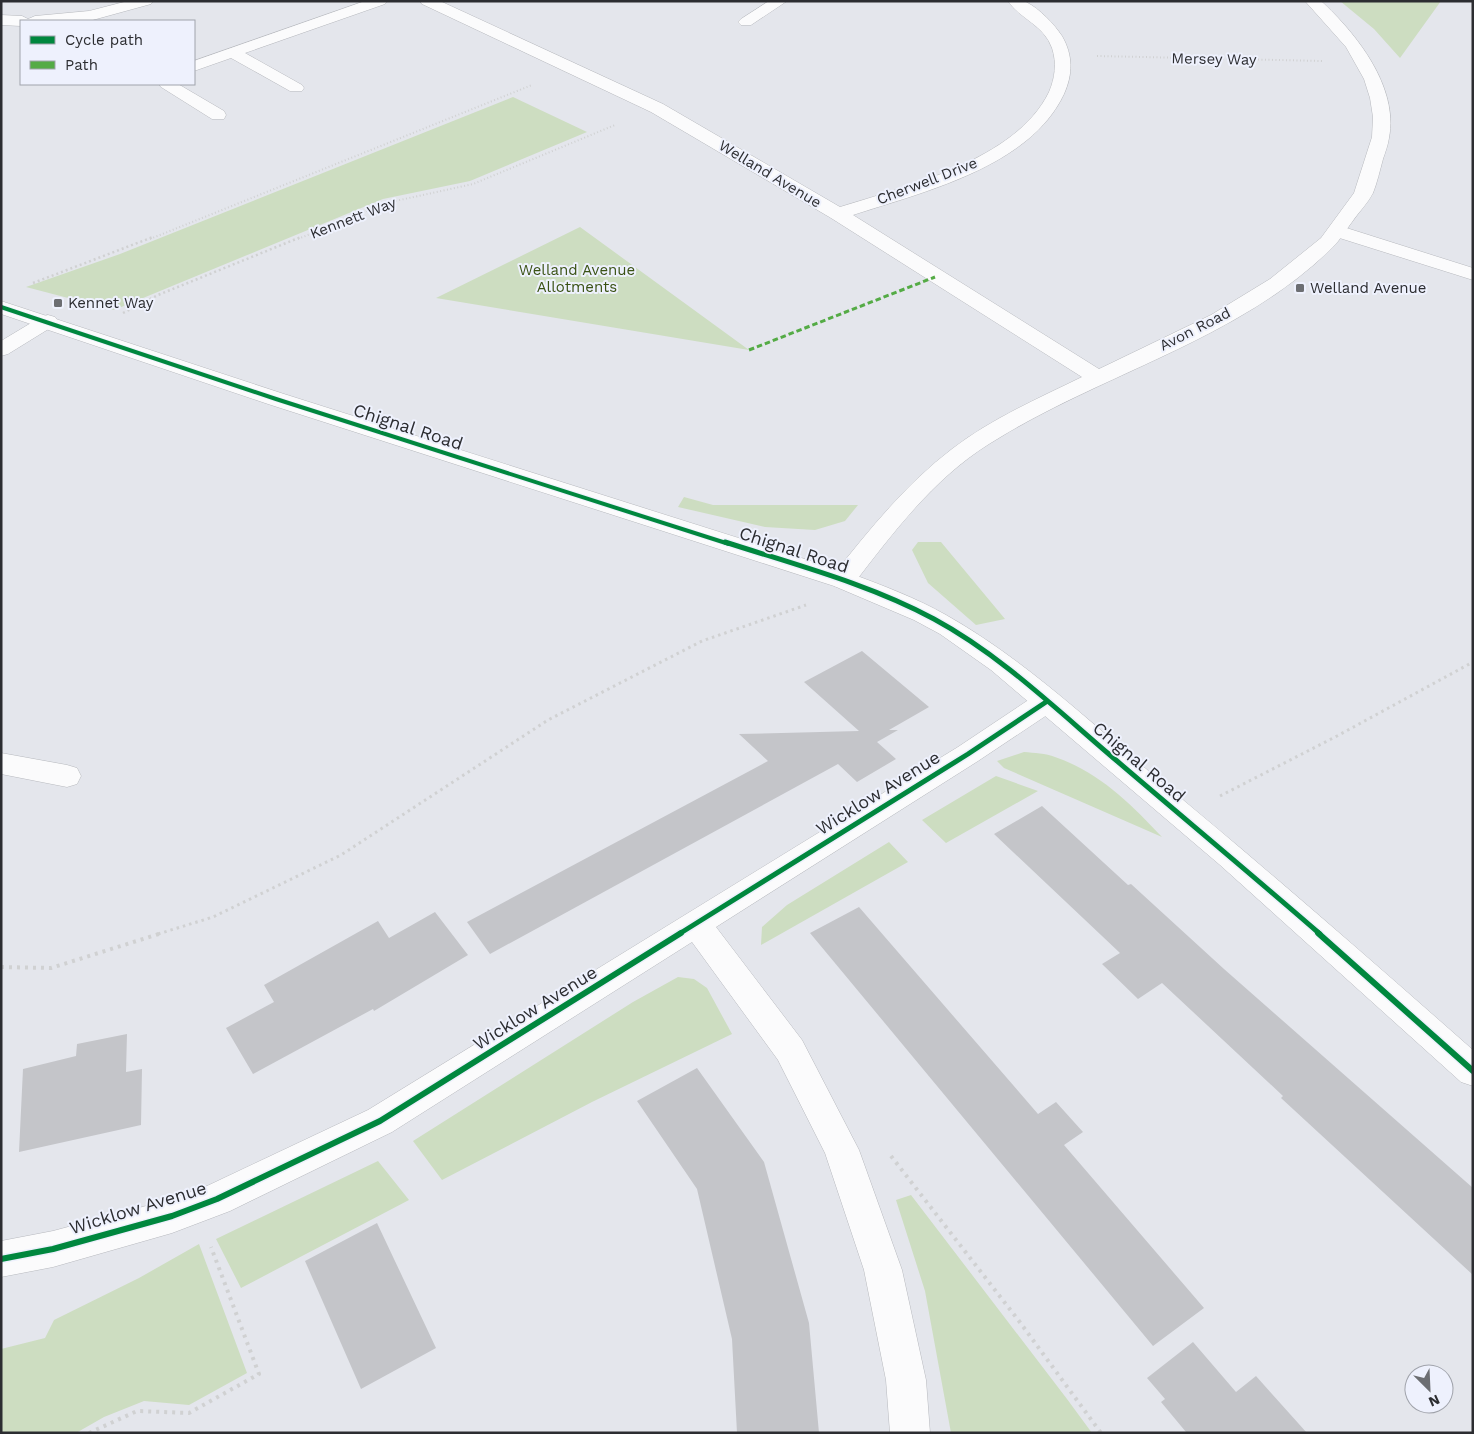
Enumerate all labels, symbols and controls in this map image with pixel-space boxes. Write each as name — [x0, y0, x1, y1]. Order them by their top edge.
legend — [20, 20, 195, 85]
text: Cycle path — [65, 31, 143, 49]
street label: Mersey Way — [1171, 49, 1257, 69]
text: Path — [65, 56, 98, 74]
street label: Welland Avenue — [715, 136, 825, 212]
street label: Cherwell Drive — [874, 154, 980, 208]
street label: Kennett Way — [307, 193, 399, 243]
park label: Welland Avenue Allotments — [519, 261, 635, 296]
place label: Welland Avenue — [1310, 279, 1427, 297]
marker: Welland Avenue — [1294, 282, 1306, 294]
place label: Kennet Way — [68, 294, 154, 312]
marker: Kennet Way — [52, 297, 64, 309]
street label: Avon Road — [1157, 303, 1233, 355]
street label: Chignal Road — [351, 399, 466, 454]
street label: Chignal Road — [737, 522, 852, 577]
street label: Chignal Road — [1089, 717, 1190, 806]
street label: Wicklow Avenue — [812, 746, 944, 839]
street label: Wicklow Avenue — [469, 961, 601, 1054]
street label: Wicklow Avenue — [67, 1177, 209, 1238]
north arrow — [1404, 1364, 1454, 1414]
text: N — [1426, 1391, 1442, 1410]

